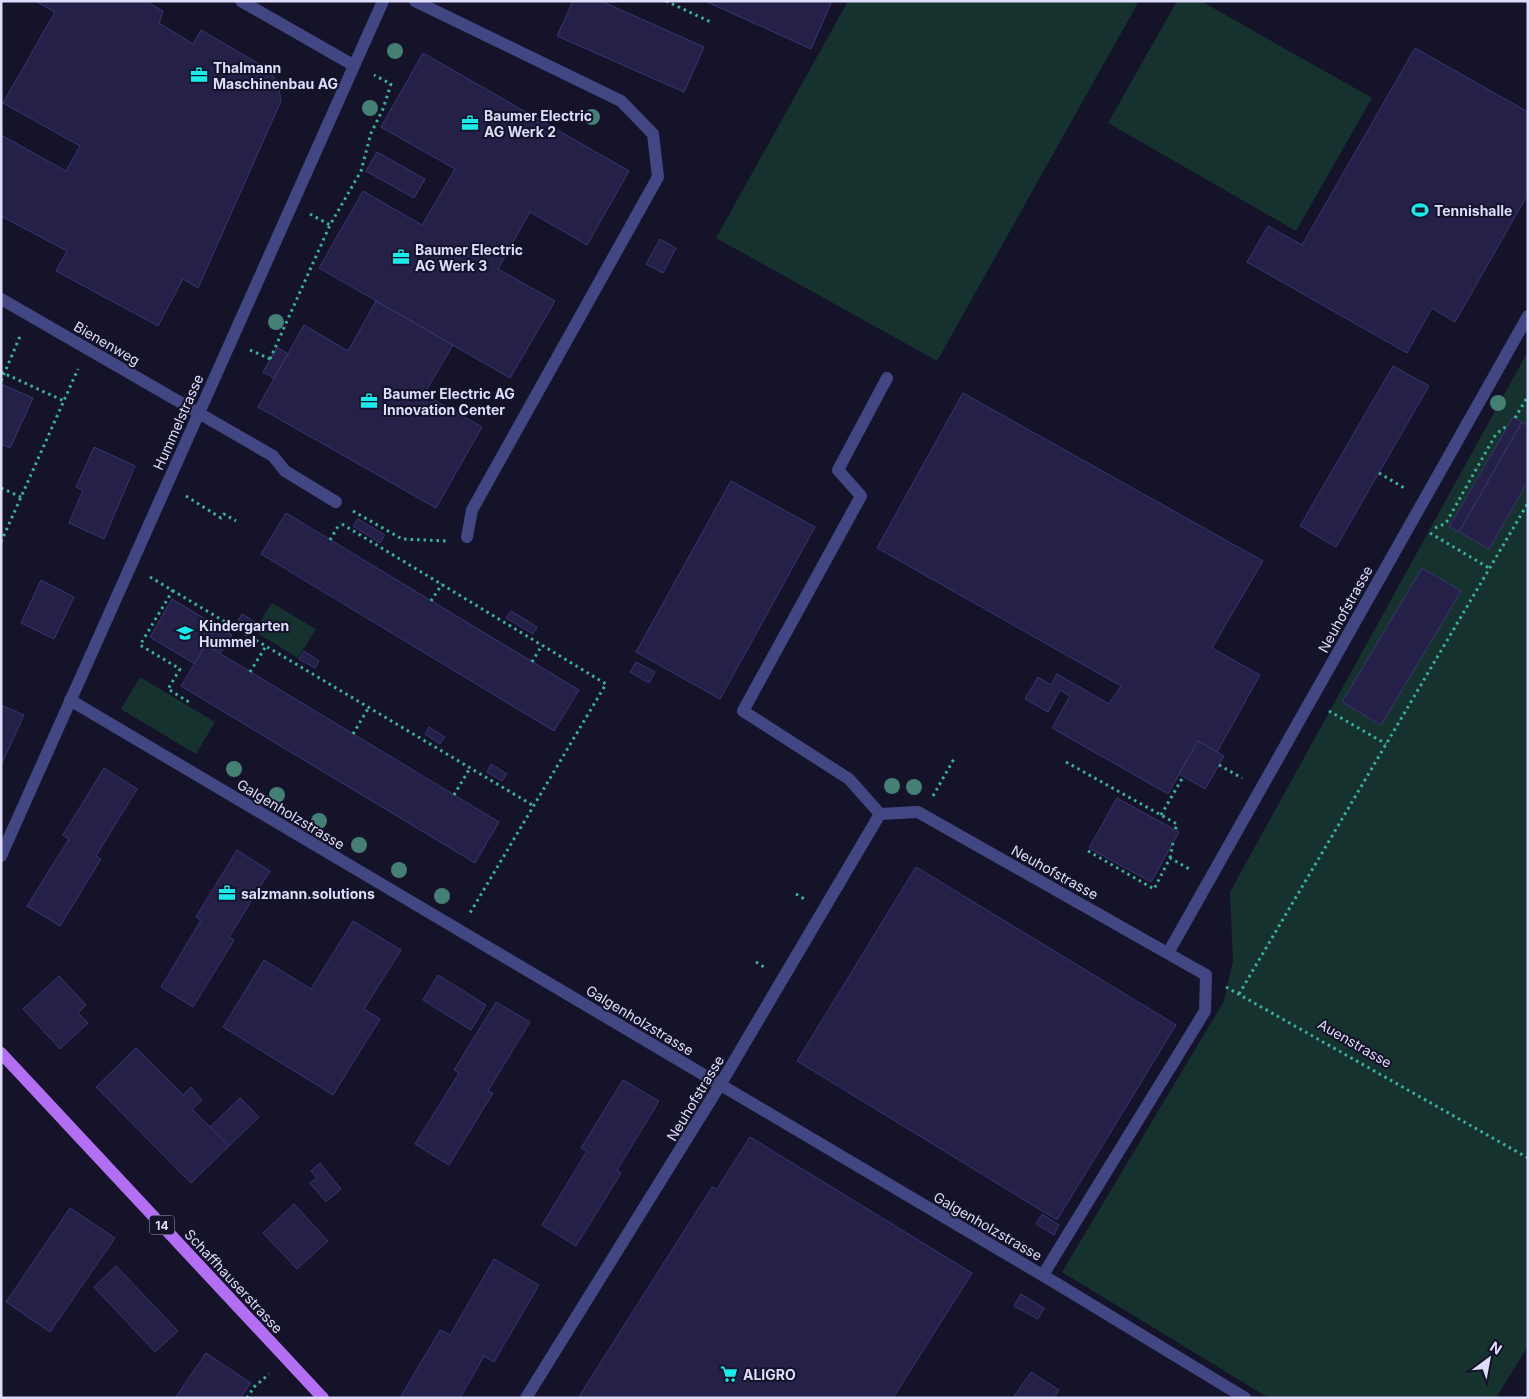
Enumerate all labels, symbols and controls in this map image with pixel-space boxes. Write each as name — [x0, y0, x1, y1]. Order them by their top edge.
place label: Thalmann Maschinenbau AG — [213, 59, 338, 92]
office icon: Thalmann Maschinenbau AG — [189, 65, 209, 85]
place label: Baumer Electric AG Werk 2 — [484, 107, 592, 140]
office icon: Baumer Electric AG Werk 2 — [460, 113, 480, 133]
sports icon: Tennishalle — [1410, 200, 1430, 220]
place label: Tennishalle — [1434, 202, 1512, 219]
place label: Baumer Electric AG Werk 3 — [415, 241, 523, 274]
office icon: Baumer Electric AG Werk 3 — [391, 247, 411, 267]
street label: Bienenweg — [71, 317, 143, 369]
street label: Hummelstrasse — [149, 372, 207, 472]
place label: Baumer Electric AG Innovation Center — [383, 385, 515, 418]
office icon: Baumer Electric AG Innovation Center — [359, 391, 379, 411]
street label: Neuhofstrasse — [1314, 563, 1376, 655]
place label: Kindergarten Hummel — [199, 617, 289, 650]
school or university icon: Kindergarten Hummel — [175, 623, 195, 643]
street label: Galgenholzstrasse — [234, 775, 348, 853]
street label: Neuhofstrasse — [1009, 841, 1101, 903]
office icon: salzmann.solutions — [217, 883, 237, 903]
place label: salzmann.solutions — [241, 885, 375, 902]
street label: Galgenholzstrasse — [583, 981, 697, 1059]
street label: Auenstrasse — [1315, 1015, 1395, 1071]
street label: Neuhofstrasse — [663, 1052, 727, 1144]
street label: Galgenholzstrasse — [931, 1188, 1045, 1264]
road number: 14 — [150, 1216, 174, 1234]
street label: Schaffhauserstrasse — [181, 1225, 287, 1337]
north arrow — [1464, 1334, 1514, 1384]
text: N — [1487, 1338, 1505, 1358]
supermarket icon: ALIGRO — [719, 1364, 739, 1384]
place label: ALIGRO — [743, 1366, 796, 1383]

